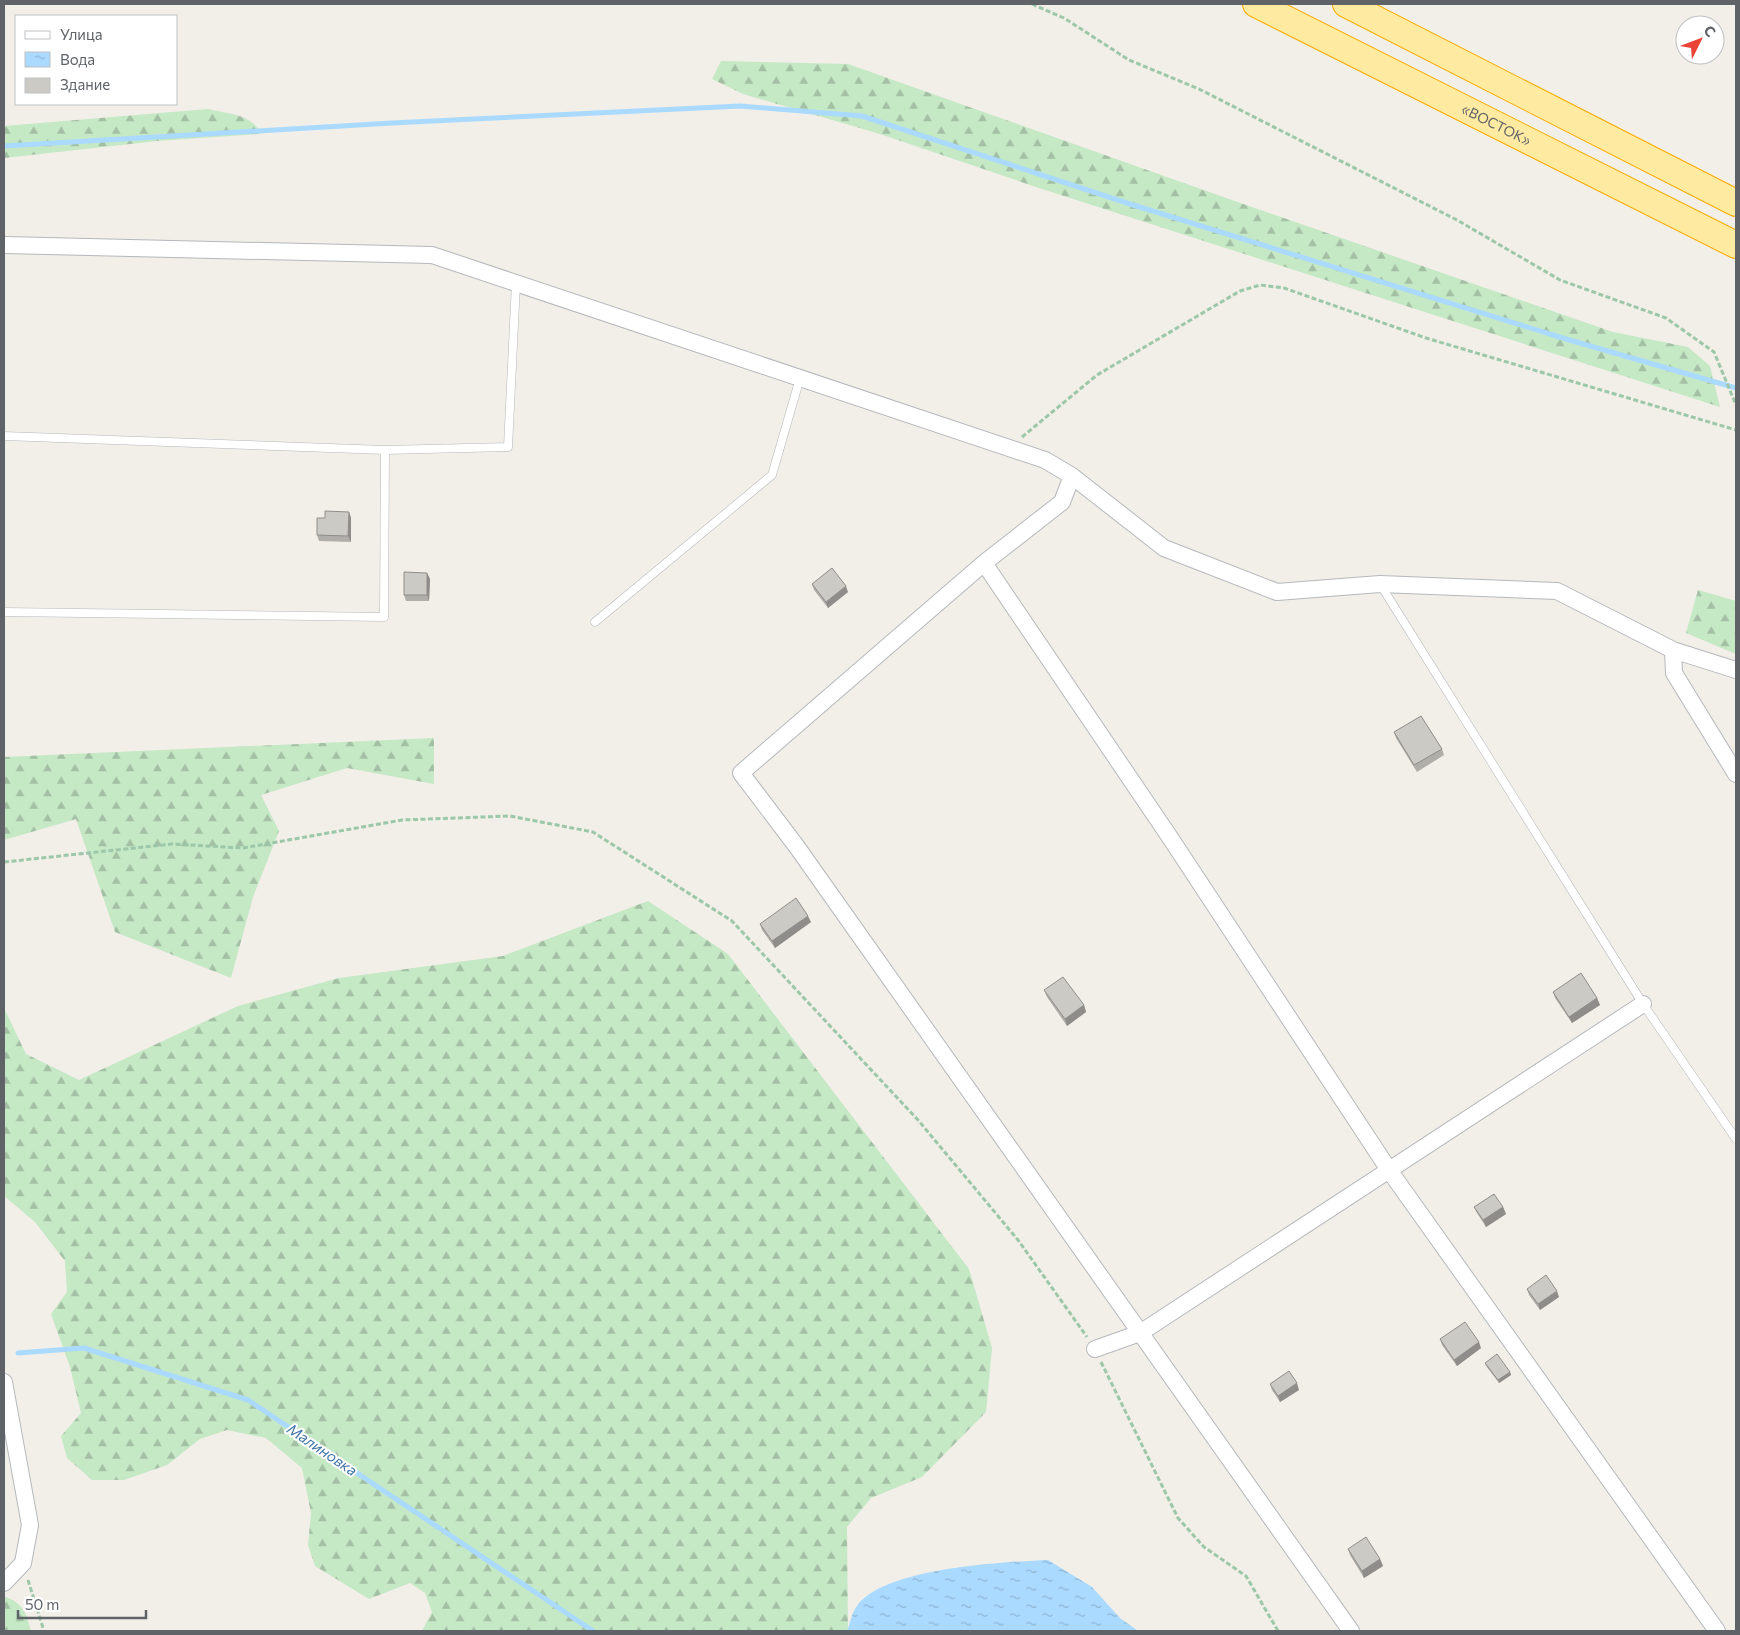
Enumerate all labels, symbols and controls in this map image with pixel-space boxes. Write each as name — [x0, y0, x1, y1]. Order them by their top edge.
legend — [15, 15, 178, 105]
north arrow — [1675, 15, 1725, 65]
text: С — [1701, 22, 1720, 40]
text: Улица — [60, 25, 102, 43]
text: Вода — [60, 50, 95, 68]
text: Здание — [60, 75, 110, 93]
street label: «ВОСТОК» — [1459, 100, 1534, 149]
water label: Малиновка — [284, 1419, 361, 1479]
scale bar — [18, 1588, 145, 1620]
text: 50 m — [25, 1595, 59, 1613]

